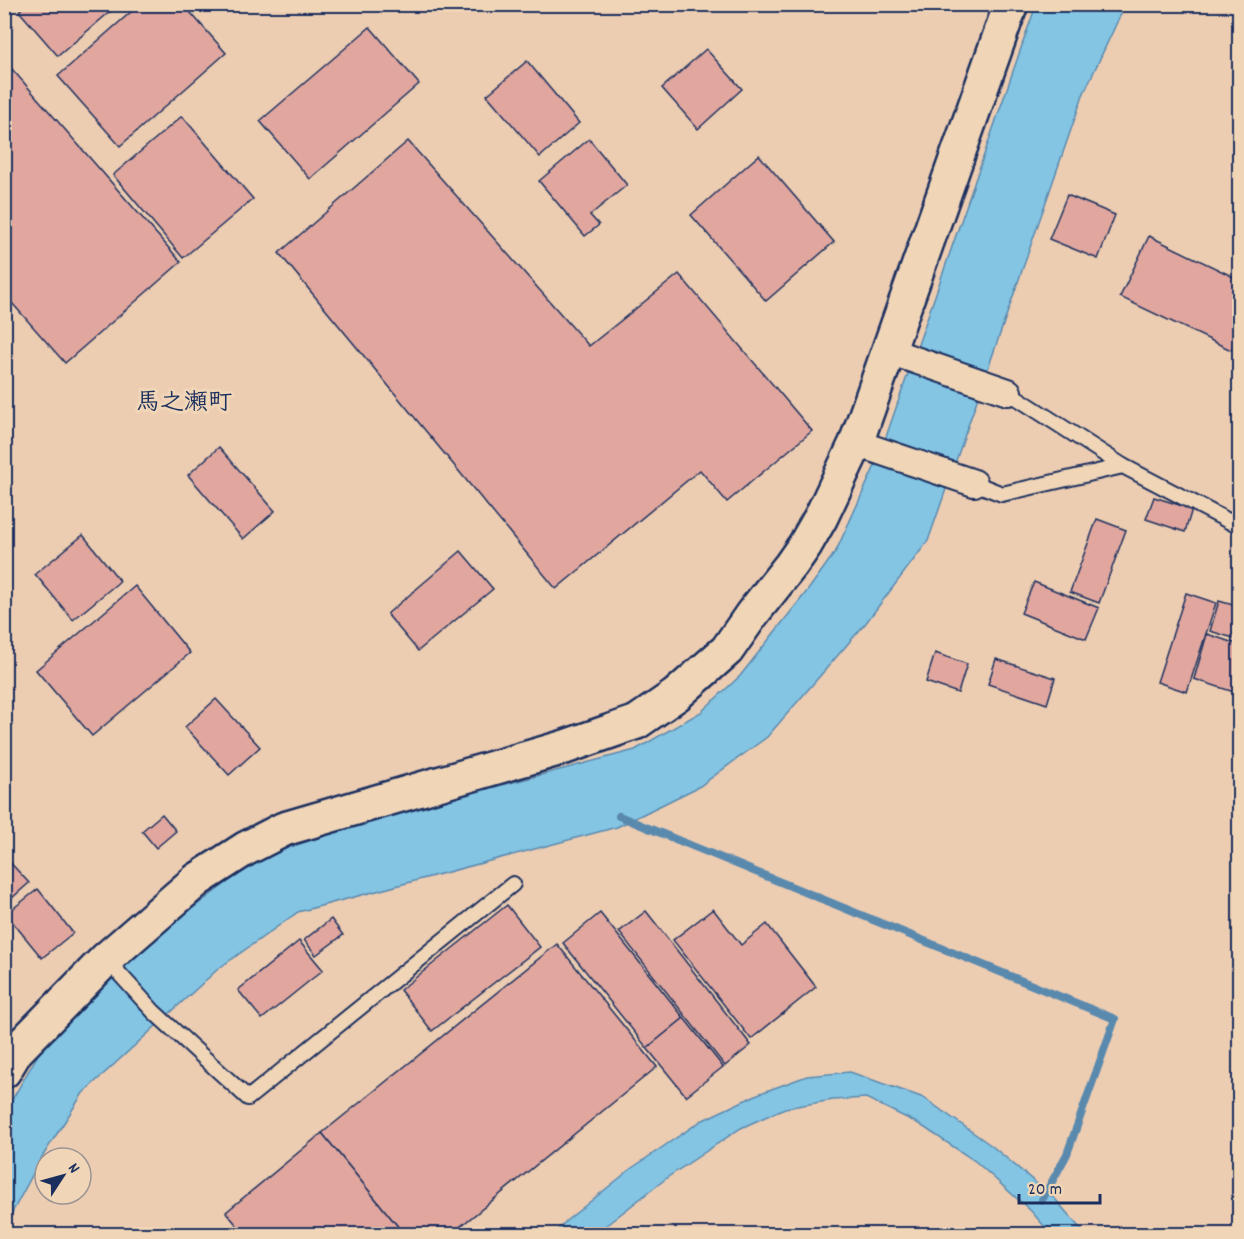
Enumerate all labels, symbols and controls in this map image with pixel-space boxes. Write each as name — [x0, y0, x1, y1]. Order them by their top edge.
district label: 馬之瀬町 — [136, 387, 232, 421]
north arrow — [33, 1146, 93, 1206]
text: N — [61, 1159, 85, 1179]
scale bar — [1019, 1167, 1100, 1205]
text: 20 m — [1028, 1178, 1062, 1203]

